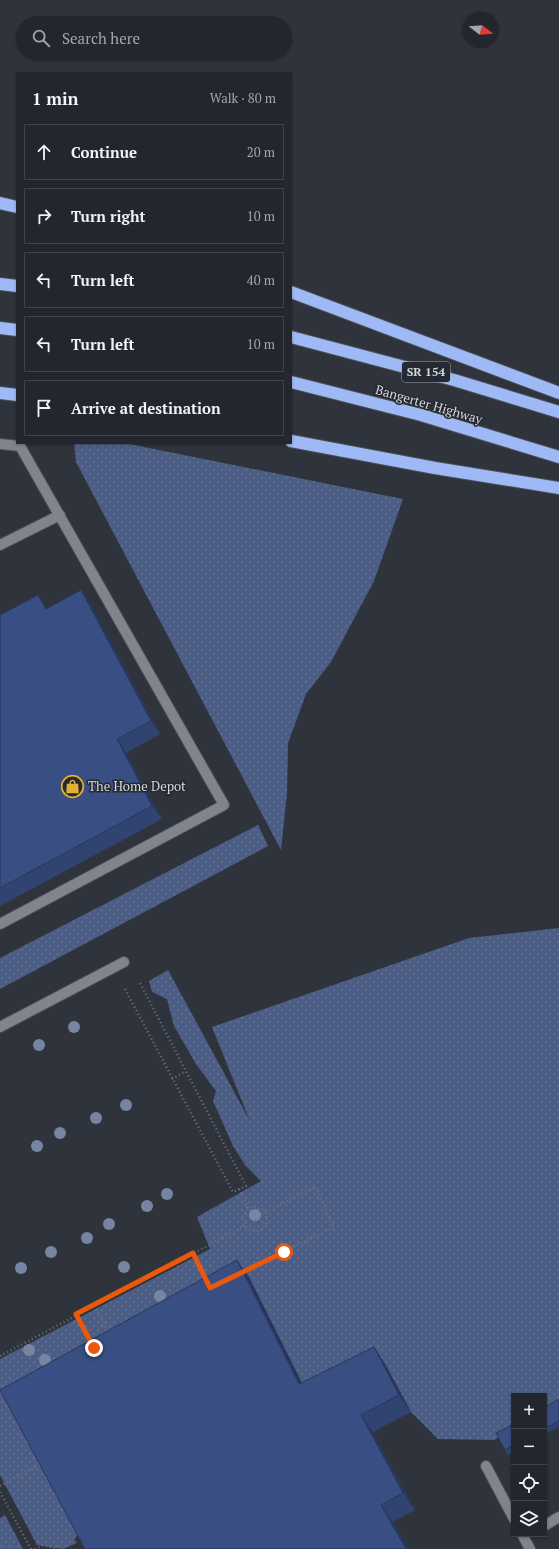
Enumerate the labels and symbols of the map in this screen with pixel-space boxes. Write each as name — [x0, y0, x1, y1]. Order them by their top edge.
north arrow — [463, 12, 499, 48]
road number: SR 154 — [402, 362, 450, 382]
street label: Bangerter Highway — [373, 380, 485, 428]
shop icon: The Home Depot — [59, 773, 85, 799]
place label: The Home Depot — [88, 777, 186, 795]
route start — [275, 1243, 293, 1261]
route end — [85, 1339, 103, 1357]

